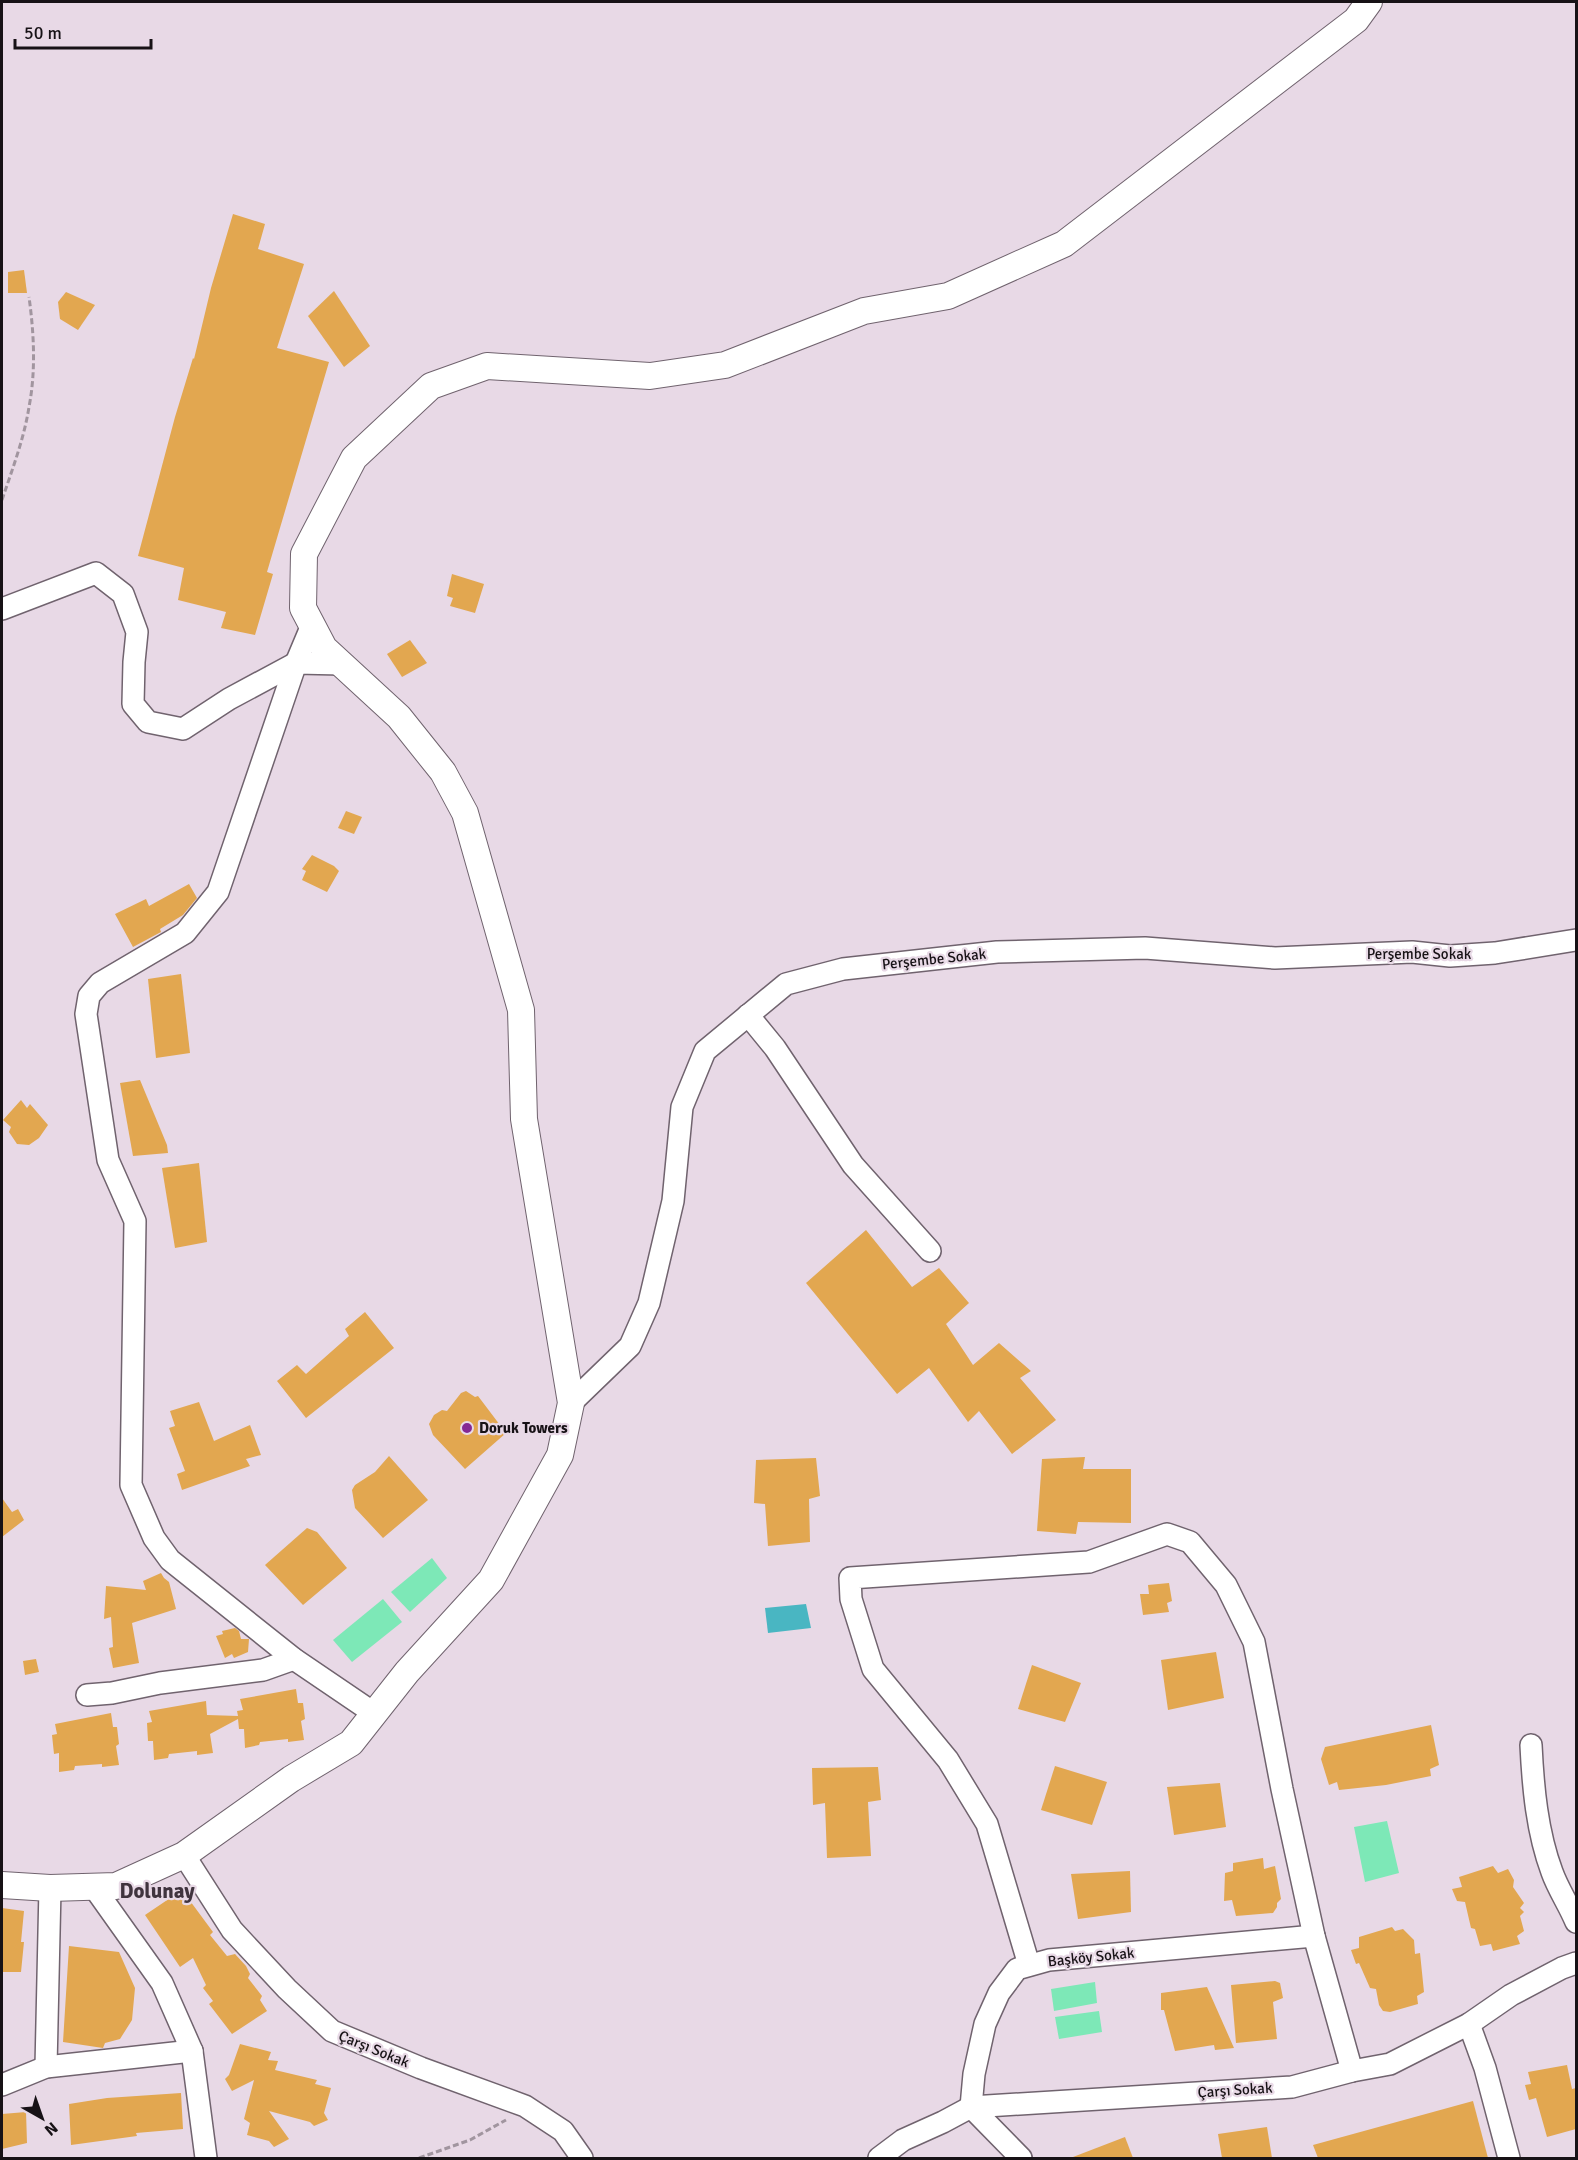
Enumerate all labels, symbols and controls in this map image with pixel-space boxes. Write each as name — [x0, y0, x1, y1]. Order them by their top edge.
scale bar — [15, 12, 152, 50]
text: 50 m — [24, 22, 62, 44]
street label: Perşembe Sokak — [881, 945, 987, 973]
street label: Perşembe Sokak — [1367, 945, 1472, 963]
place label: Doruk Towers — [479, 1419, 568, 1437]
marker: Doruk Towers — [460, 1421, 474, 1435]
district label: Dolunay — [119, 1878, 195, 1904]
street label: Başköy Sokak — [1047, 1943, 1136, 1971]
street label: Çarşı Sokak — [336, 2027, 412, 2072]
street label: Çarşı Sokak — [1197, 2078, 1273, 2102]
north arrow — [12, 2088, 72, 2148]
text: N — [40, 2117, 62, 2140]

